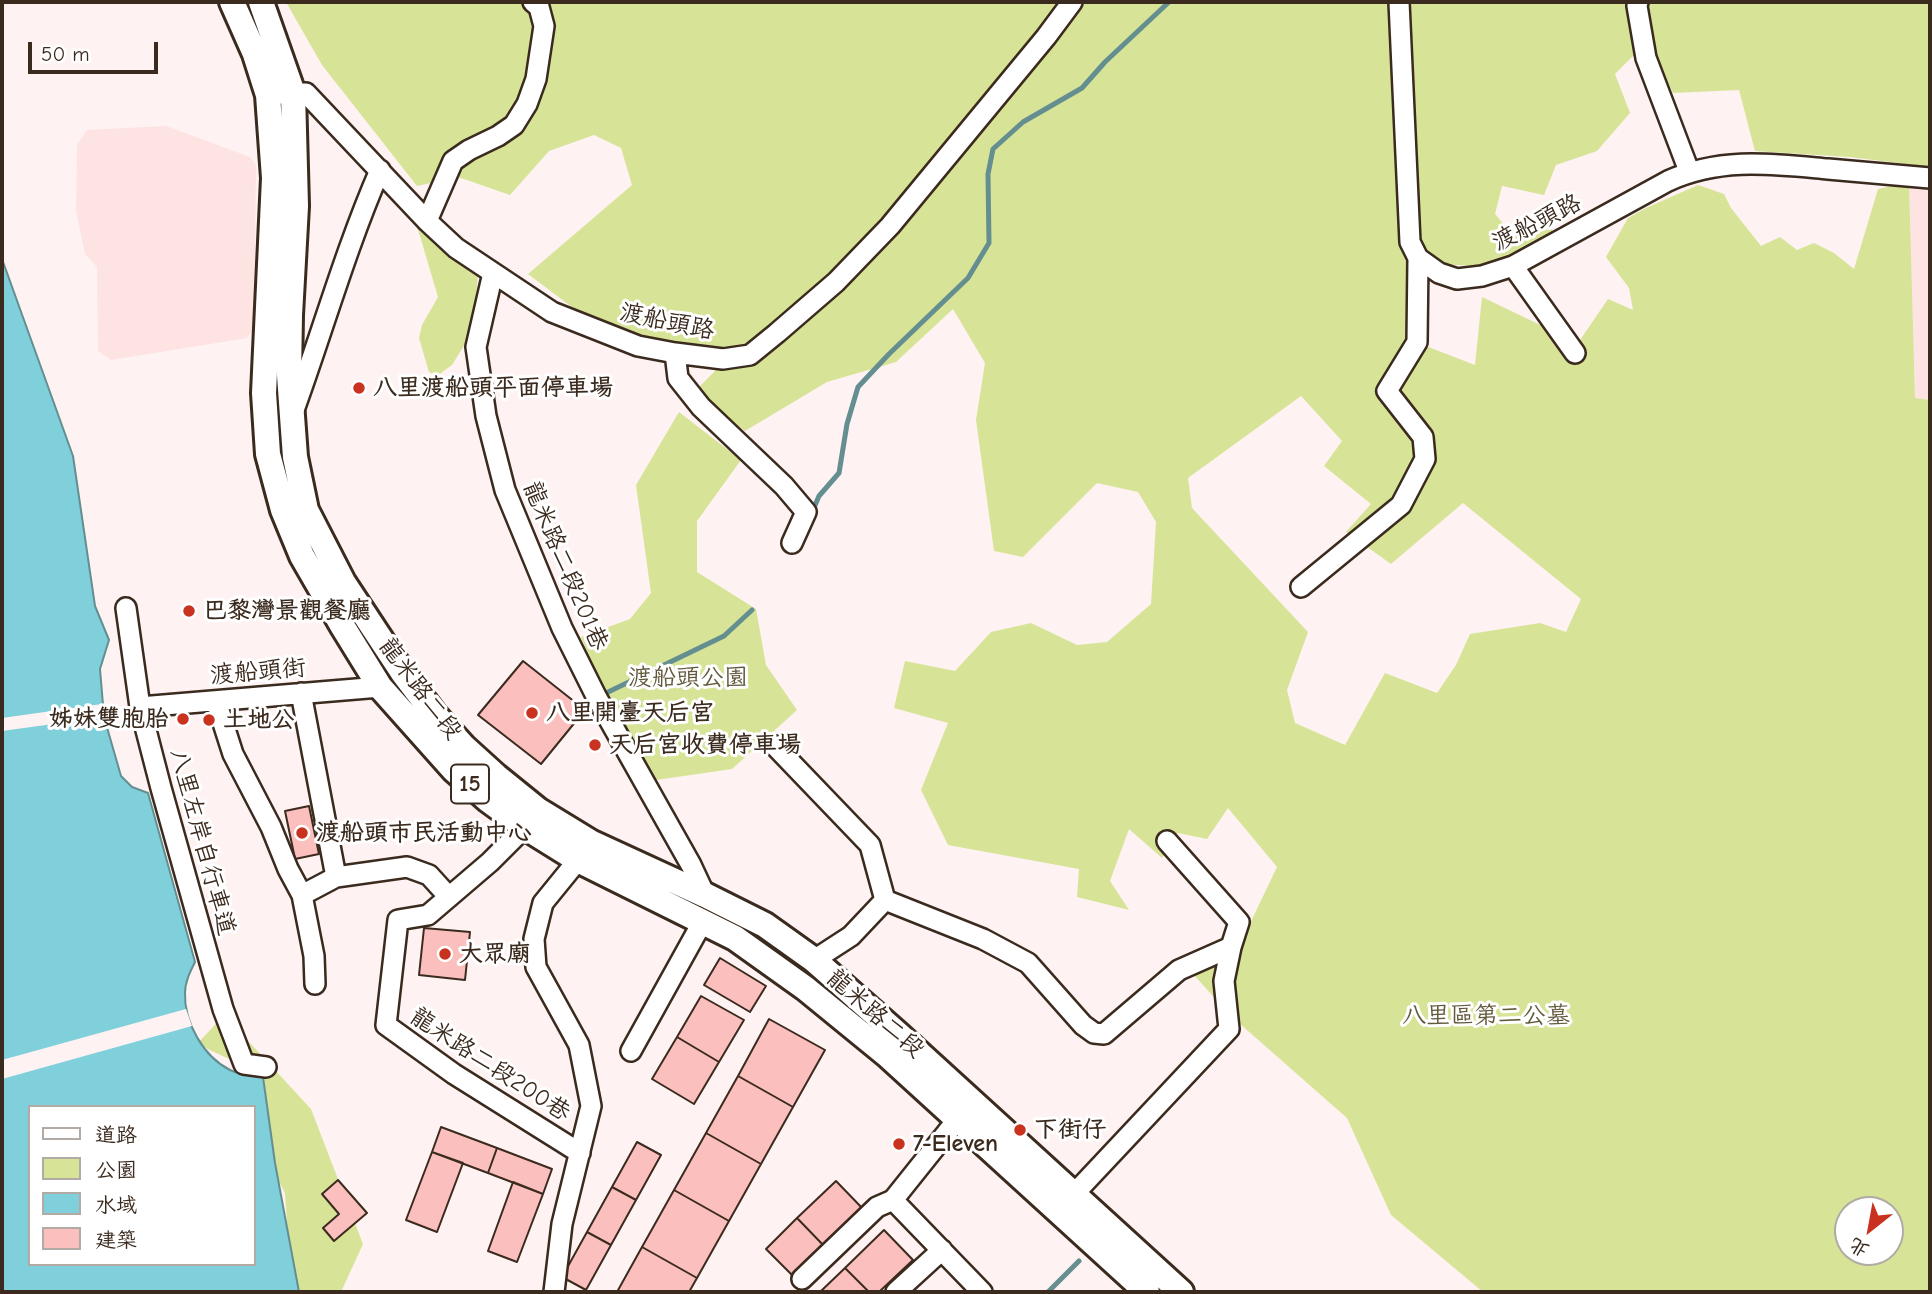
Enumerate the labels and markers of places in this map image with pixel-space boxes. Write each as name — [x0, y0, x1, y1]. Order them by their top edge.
place label: 八里渡船頭平面停車場 — [373, 374, 613, 402]
marker: 八里渡船頭平面停車場 — [351, 380, 367, 396]
place label: 巴黎灣景觀餐廳 — [203, 597, 371, 625]
marker: 巴黎灣景觀餐廳 — [181, 603, 197, 619]
place label: 八里開臺天后宮 — [546, 699, 714, 727]
place label: 姊妹雙胞胎 — [49, 705, 169, 733]
marker: 八里開臺天后宮 — [524, 705, 540, 721]
place label: 土地公 — [223, 706, 295, 734]
marker: 姊妹雙胞胎 — [175, 711, 191, 727]
marker: 土地公 — [201, 712, 217, 728]
place label: 天后宮收費停車場 — [609, 731, 801, 759]
marker: 天后宮收費停車場 — [587, 737, 603, 753]
place label: 渡船頭市民活動中心 — [316, 819, 532, 847]
marker: 渡船頭市民活動中心 — [294, 825, 310, 841]
place label: 大眾廟 — [459, 940, 531, 968]
marker: 大眾廟 — [437, 946, 453, 962]
place label: 下街仔 — [1034, 1116, 1106, 1144]
marker: 下街仔 — [1012, 1122, 1028, 1138]
place label: 7-Eleven — [913, 1130, 998, 1158]
marker: 7-Eleven — [891, 1136, 907, 1152]

